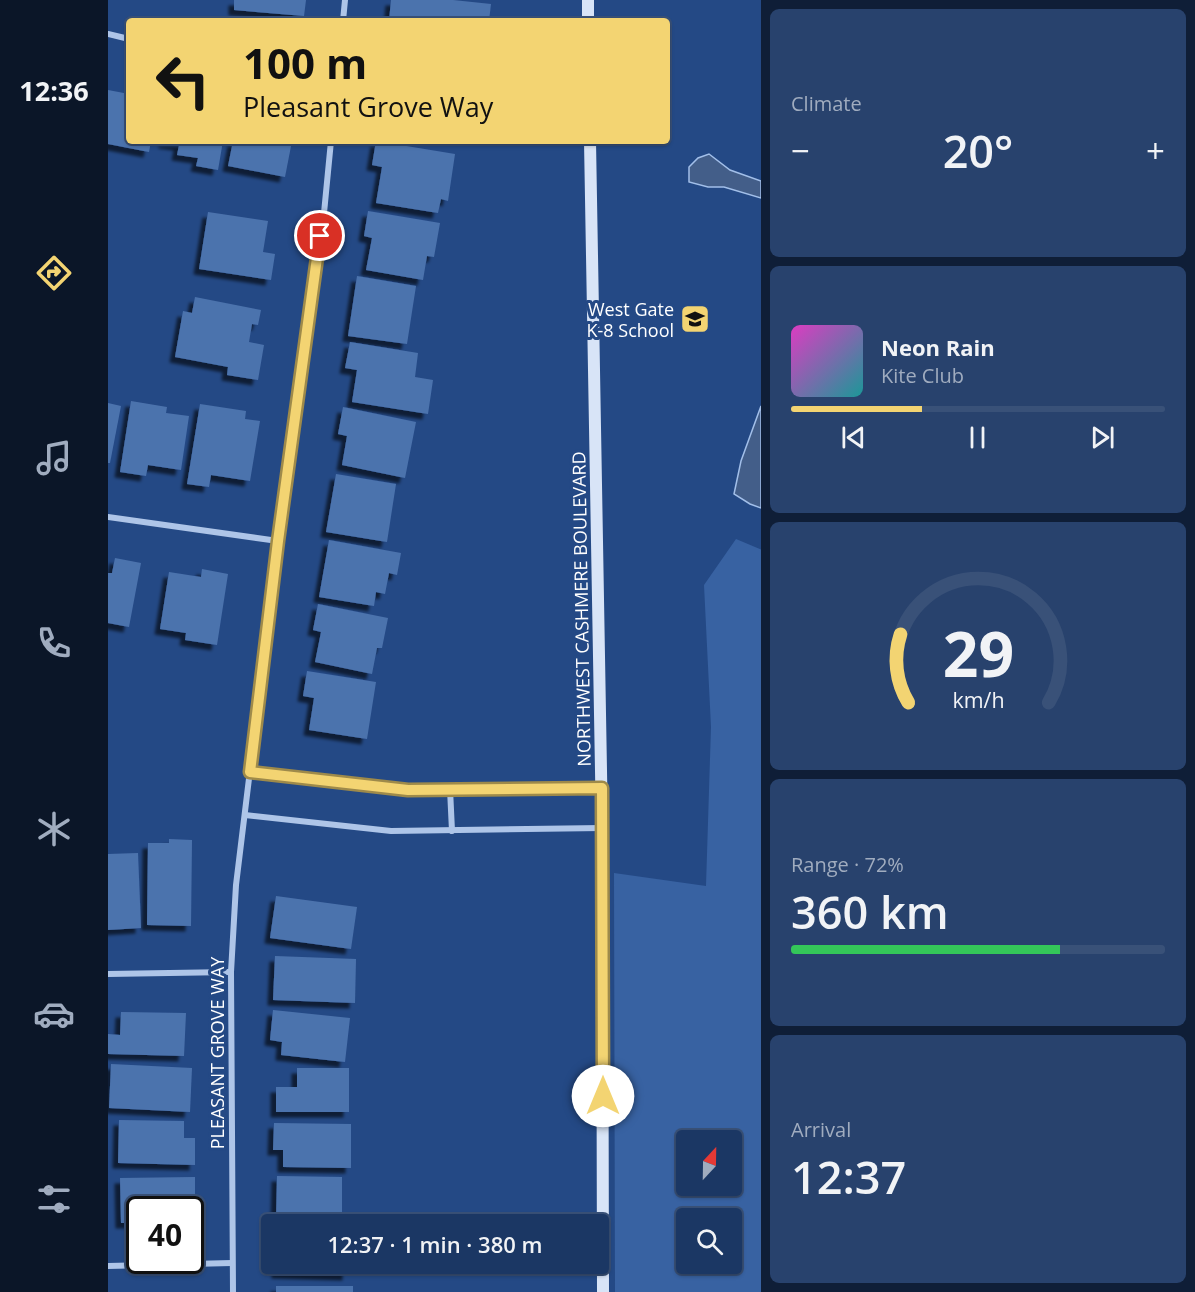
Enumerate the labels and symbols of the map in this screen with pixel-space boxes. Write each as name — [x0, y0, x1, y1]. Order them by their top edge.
pin — [294, 210, 345, 261]
place label: West Gate K-8 School — [586, 297, 674, 342]
school or university icon: West Gate K-8 School — [679, 303, 711, 335]
street label: NORTHWEST CASHMERE BOULEVARD — [566, 451, 596, 767]
street label: PLEASANT GROVE WAY — [205, 956, 229, 1149]
position arrow — [571, 1064, 635, 1128]
north arrow — [676, 1130, 742, 1196]
speed limit sign: 40 — [126, 1196, 204, 1274]

